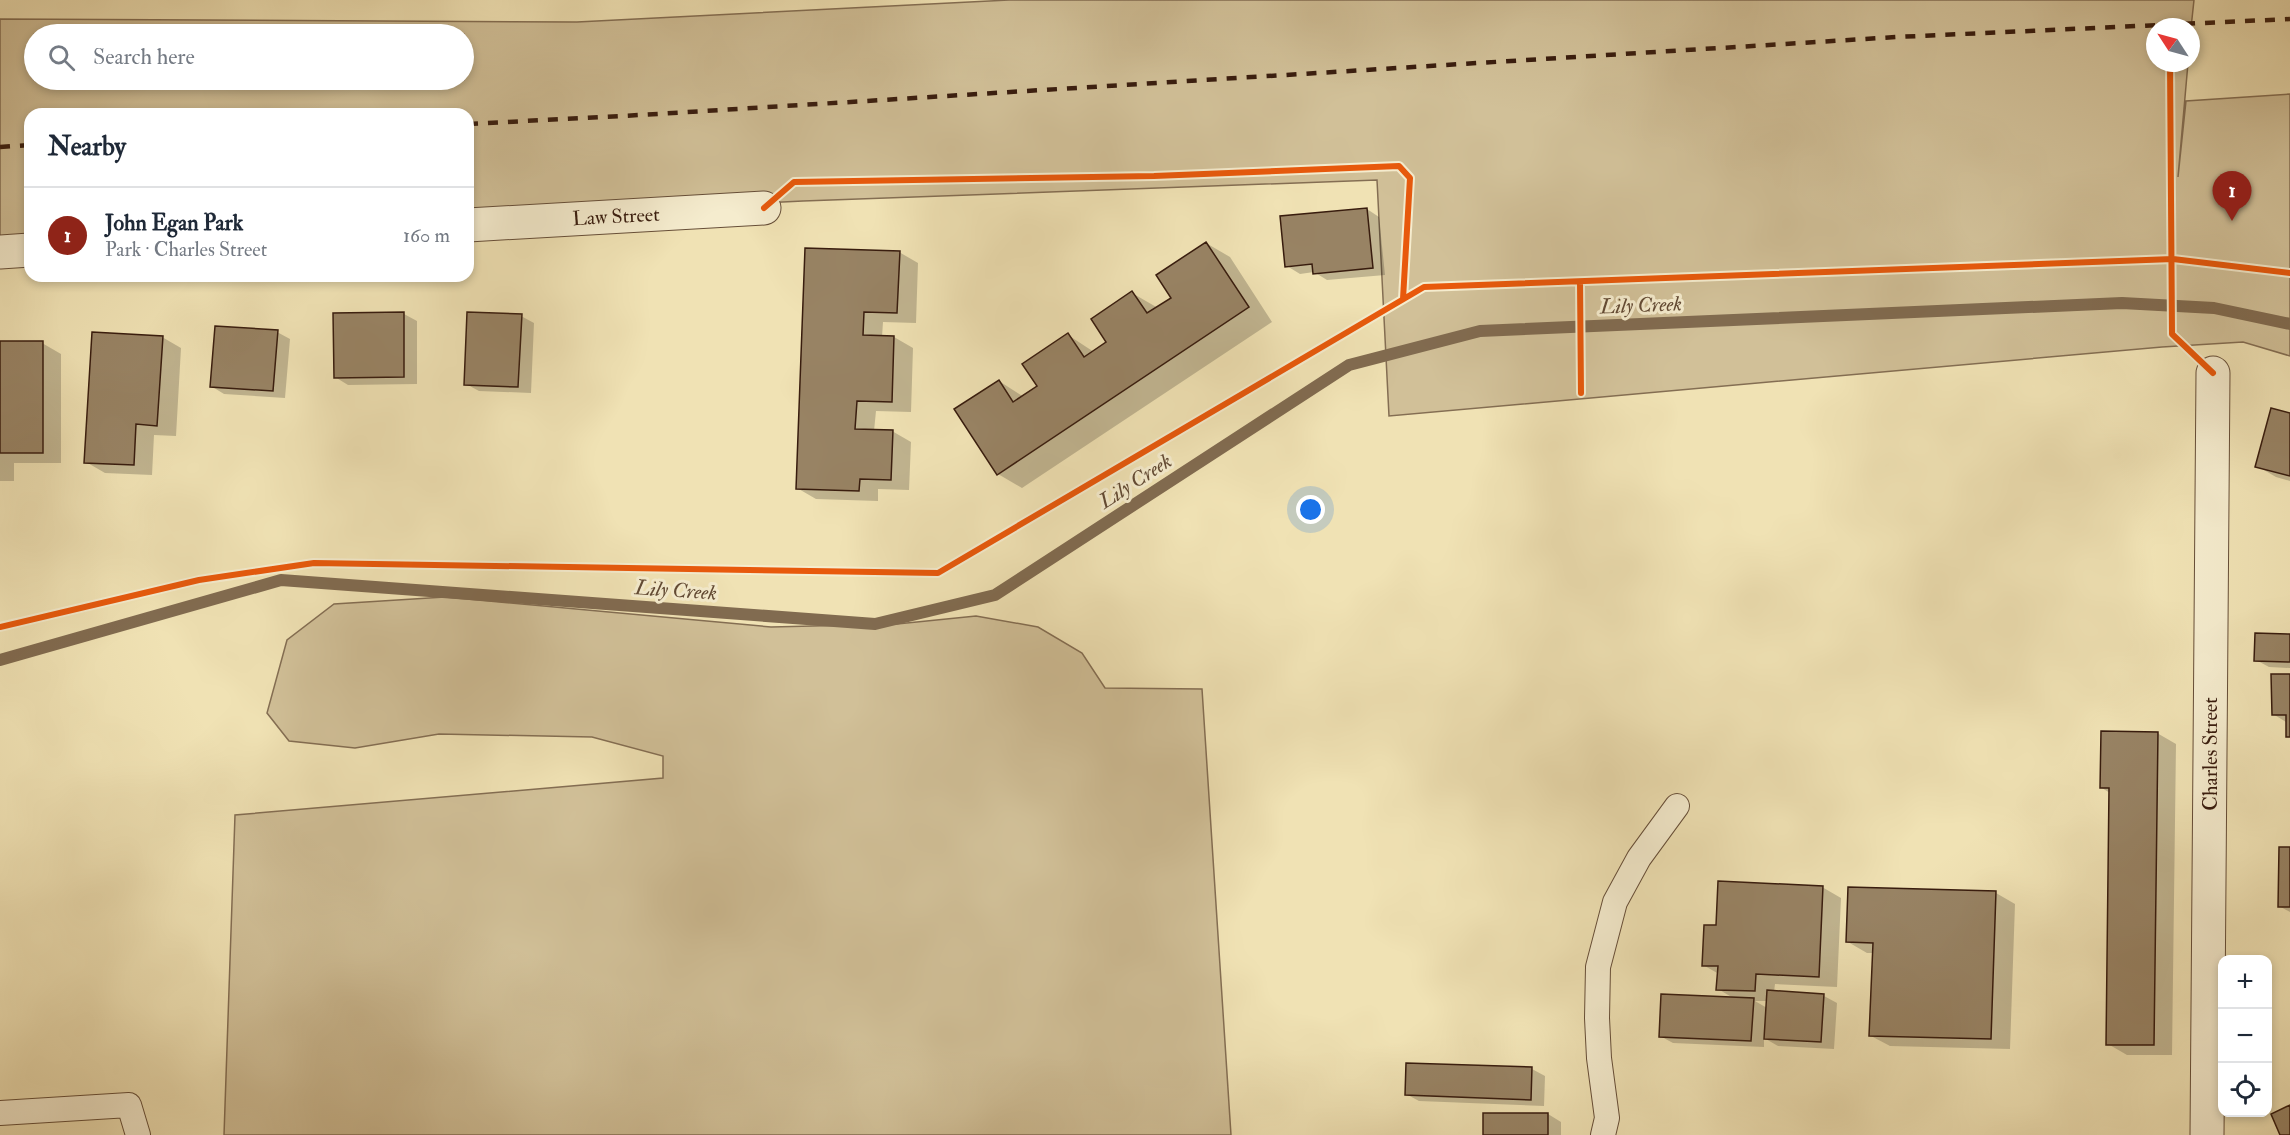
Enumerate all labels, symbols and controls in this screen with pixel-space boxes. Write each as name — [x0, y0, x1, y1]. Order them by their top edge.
north arrow — [2146, 18, 2200, 72]
search box — [24, 24, 474, 90]
icon: search — [45, 41, 78, 74]
text: Search here — [93, 43, 195, 71]
text: Nearby — [48, 131, 126, 163]
pin: 1 — [2212, 172, 2252, 221]
street label: Law Street — [572, 202, 661, 231]
text: John Egan Park — [105, 209, 243, 237]
text: 1 — [64, 223, 71, 248]
text: 160 m — [403, 223, 450, 248]
text: Park · Charles Street — [105, 237, 267, 262]
water label: Lily Creek — [1599, 291, 1682, 320]
water label: Lily Creek — [1093, 448, 1177, 516]
your location — [1296, 495, 1325, 524]
water label: Lily Creek — [633, 574, 718, 607]
street label: Charles Street — [2198, 697, 2223, 811]
map controls — [2218, 955, 2272, 1117]
button: + — [2218, 955, 2272, 1009]
button: − — [2218, 1009, 2272, 1063]
button: locate — [2218, 1063, 2272, 1117]

